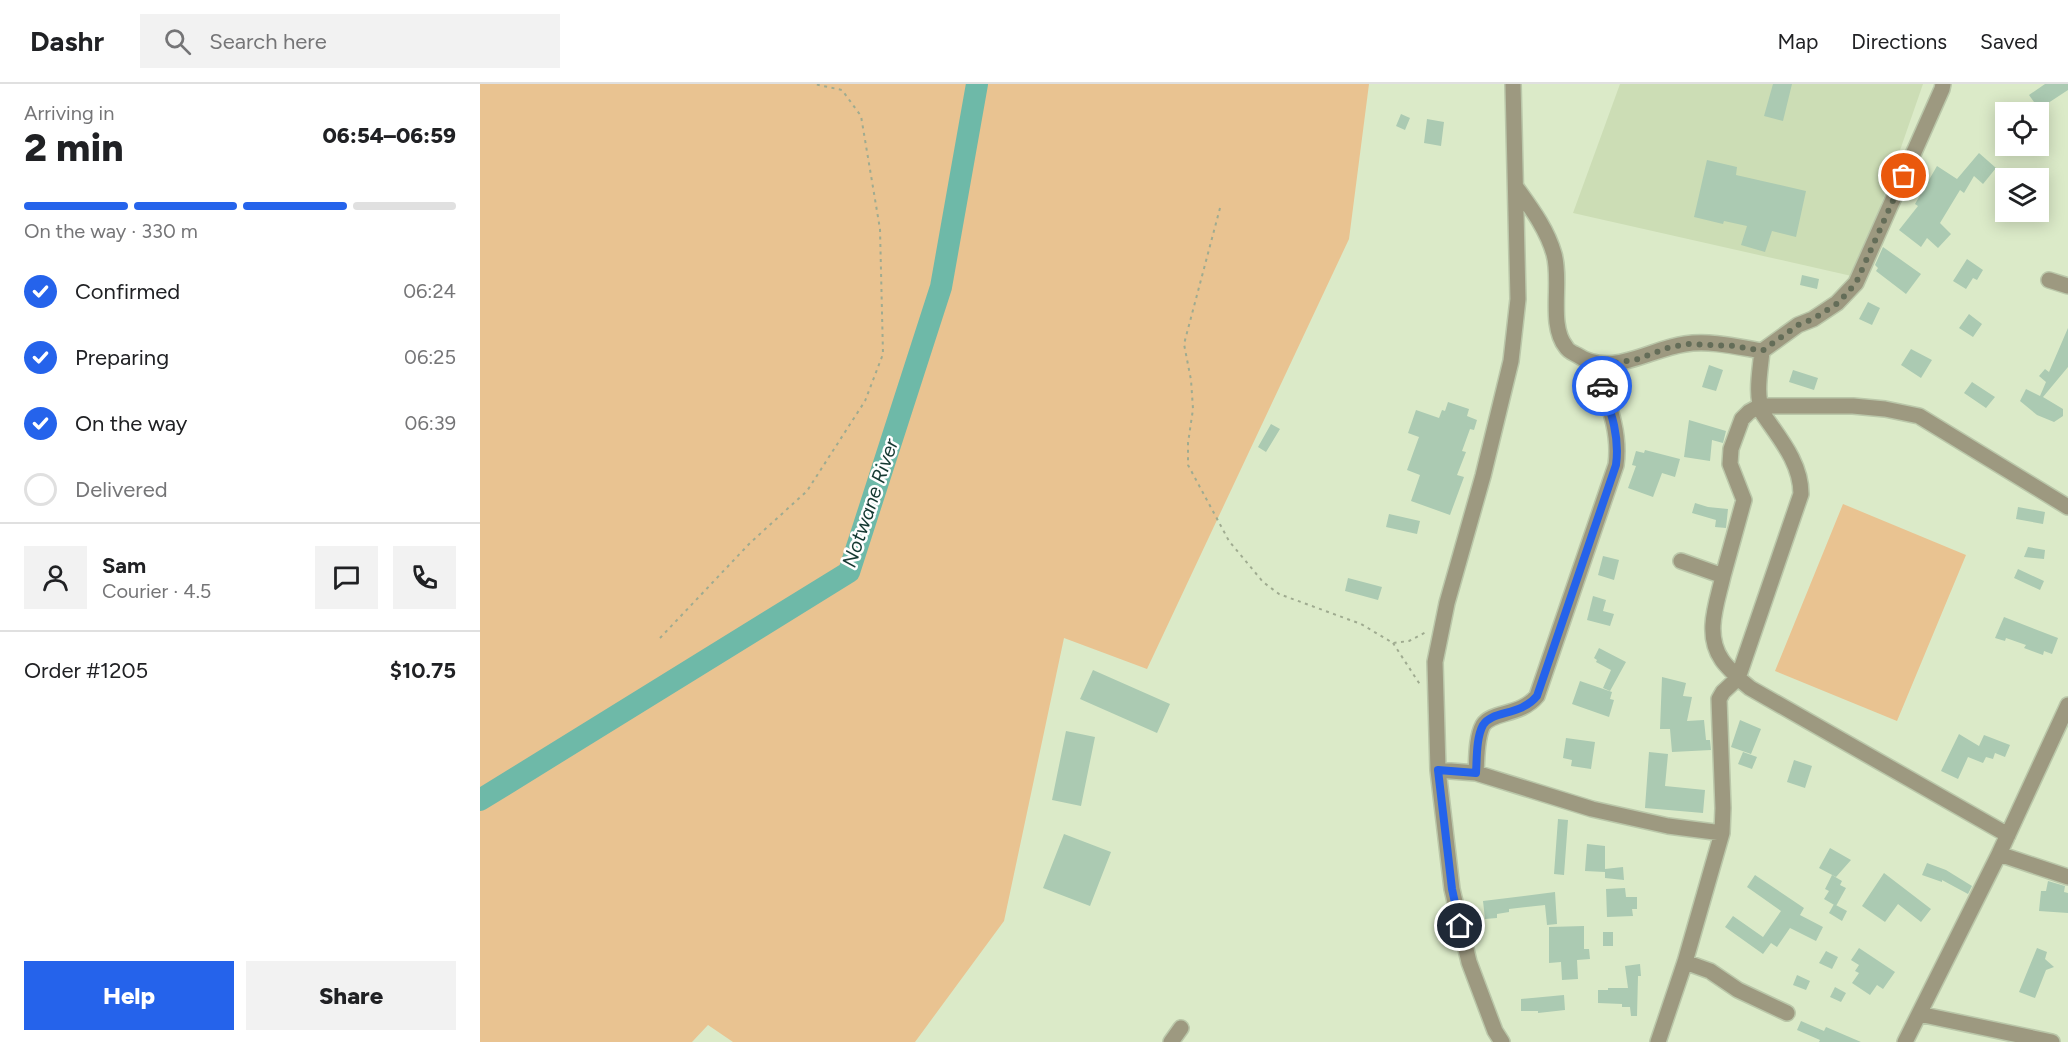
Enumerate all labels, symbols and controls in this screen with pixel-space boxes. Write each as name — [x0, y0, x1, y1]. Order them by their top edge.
search box — [140, 14, 560, 68]
text: Dashr — [30, 24, 104, 58]
icon: search — [161, 25, 194, 58]
text: Search here — [209, 28, 327, 55]
text: Map — [1777, 29, 1818, 54]
text: Directions — [1851, 29, 1947, 54]
text: Saved — [1980, 29, 2038, 54]
text: Arriving in — [24, 101, 114, 125]
map controls — [1995, 102, 2049, 222]
button: locate — [1995, 102, 2049, 156]
text: 06:54–06:59 — [323, 122, 456, 149]
text: 2 min — [24, 124, 124, 171]
pin — [1878, 150, 1929, 201]
icon: bag — [1887, 159, 1920, 192]
button: layers — [1995, 168, 2049, 222]
text: On the way · 330 m — [24, 219, 198, 243]
icon: check — [24, 275, 57, 308]
text: Confirmed — [75, 278, 180, 305]
text: 06:24 — [403, 279, 456, 303]
icon: check — [24, 341, 57, 374]
text: Preparing — [75, 344, 169, 371]
text: 06:25 — [404, 345, 456, 369]
courier — [1572, 356, 1632, 416]
icon: car — [1586, 370, 1619, 403]
icon: check — [24, 407, 57, 440]
text: On the way — [75, 410, 187, 437]
text: 06:39 — [405, 411, 456, 435]
water label: Notwane River — [837, 435, 904, 570]
text: Delivered — [75, 476, 168, 503]
button: person — [24, 546, 87, 609]
button: chat — [315, 546, 378, 609]
button: phone — [393, 546, 456, 609]
text: Sam — [102, 552, 146, 579]
text: Courier · 4.5 — [102, 579, 211, 603]
text: Order #1205 — [24, 657, 148, 684]
text: $10.75 — [390, 657, 456, 684]
pin — [1434, 900, 1485, 951]
icon: home — [1443, 909, 1476, 942]
button: Help — [24, 961, 234, 1030]
button: Share — [246, 961, 456, 1030]

